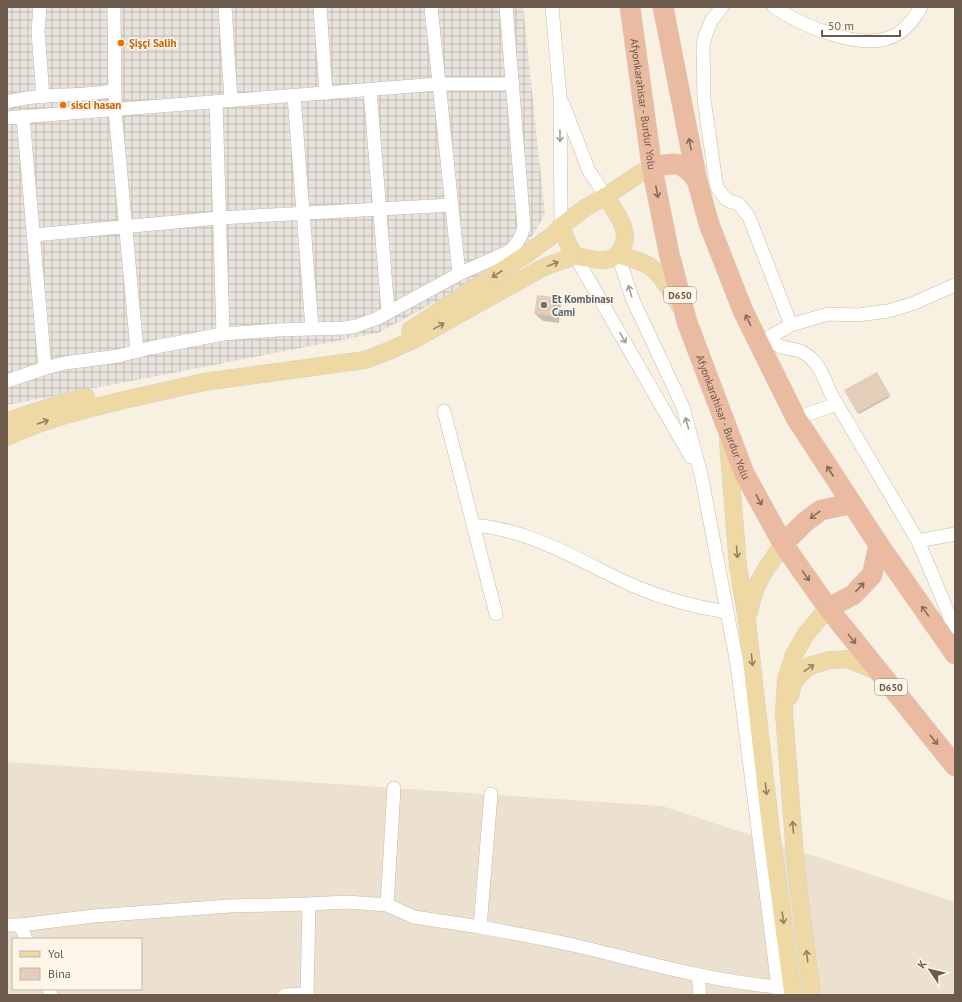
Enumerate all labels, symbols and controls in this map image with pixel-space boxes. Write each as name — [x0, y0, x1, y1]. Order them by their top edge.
scale bar — [822, 12, 900, 38]
text: 50 m — [828, 18, 854, 33]
place label: Şişçi Salih — [129, 36, 176, 50]
marker: Şişçi Salih — [116, 38, 126, 48]
street label: Afyonkarahisar - Burdur Yolu — [627, 38, 659, 171]
place label: sisci hasan — [71, 98, 121, 112]
marker: sisci hasan — [58, 100, 68, 110]
one-way arrow — [556, 129, 564, 142]
one-way arrow — [686, 138, 694, 151]
one-way arrow — [653, 185, 661, 198]
one-way arrow — [547, 259, 559, 267]
one-way arrow — [491, 270, 502, 278]
one-way arrow — [625, 286, 633, 298]
road number: D650 — [664, 287, 696, 303]
place label: Et Kombinası Cami — [552, 292, 613, 319]
marker: Et Kombinası Cami — [539, 300, 549, 310]
one-way arrow — [743, 315, 751, 327]
one-way arrow — [433, 322, 445, 329]
one-way arrow — [619, 332, 627, 344]
street label: Afyonkarahisar - Burdur Yolu — [693, 353, 753, 482]
one-way arrow — [683, 417, 690, 430]
one-way arrow — [37, 418, 50, 425]
one-way arrow — [826, 466, 834, 477]
one-way arrow — [756, 494, 764, 506]
one-way arrow — [809, 511, 820, 519]
one-way arrow — [734, 545, 741, 558]
one-way arrow — [802, 570, 810, 581]
one-way arrow — [856, 582, 865, 592]
one-way arrow — [921, 606, 929, 617]
one-way arrow — [848, 633, 857, 644]
one-way arrow — [748, 653, 755, 666]
one-way arrow — [803, 664, 814, 673]
road number: D650 — [875, 679, 907, 695]
one-way arrow — [930, 735, 938, 746]
one-way arrow — [762, 782, 770, 795]
one-way arrow — [789, 821, 796, 834]
one-way arrow — [779, 911, 787, 924]
legend — [12, 938, 142, 990]
text: Yol — [48, 946, 64, 961]
one-way arrow — [803, 950, 811, 963]
north arrow — [910, 950, 950, 990]
text: K — [914, 957, 930, 971]
text: Bina — [48, 966, 71, 981]

